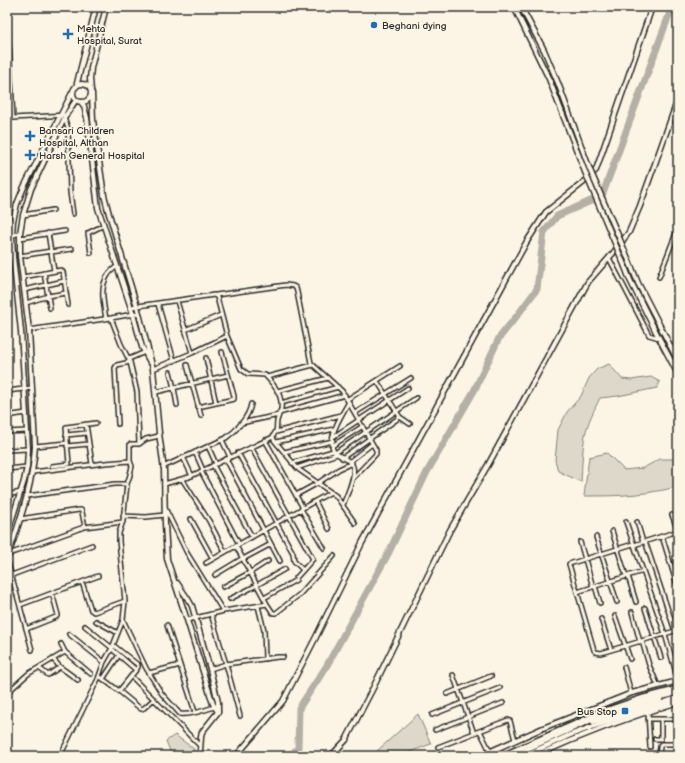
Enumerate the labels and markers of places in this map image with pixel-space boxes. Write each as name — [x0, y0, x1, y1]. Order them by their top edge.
marker: Beghani dying — [369, 20, 379, 30]
place label: Beghani dying — [382, 20, 447, 32]
place label: Mehta Hospital, Surat — [77, 23, 142, 47]
marker: Mehta Hospital, Surat — [62, 28, 74, 40]
place label: Bansari Children Hospital, Althan — [39, 125, 115, 149]
marker: Bansari Children Hospital, Althan — [24, 130, 36, 142]
marker: Harsh General Hospital — [24, 149, 36, 161]
place label: Harsh General Hospital — [39, 150, 145, 162]
place label: Bus Stop — [577, 706, 617, 718]
marker: Bus Stop — [620, 706, 630, 716]

